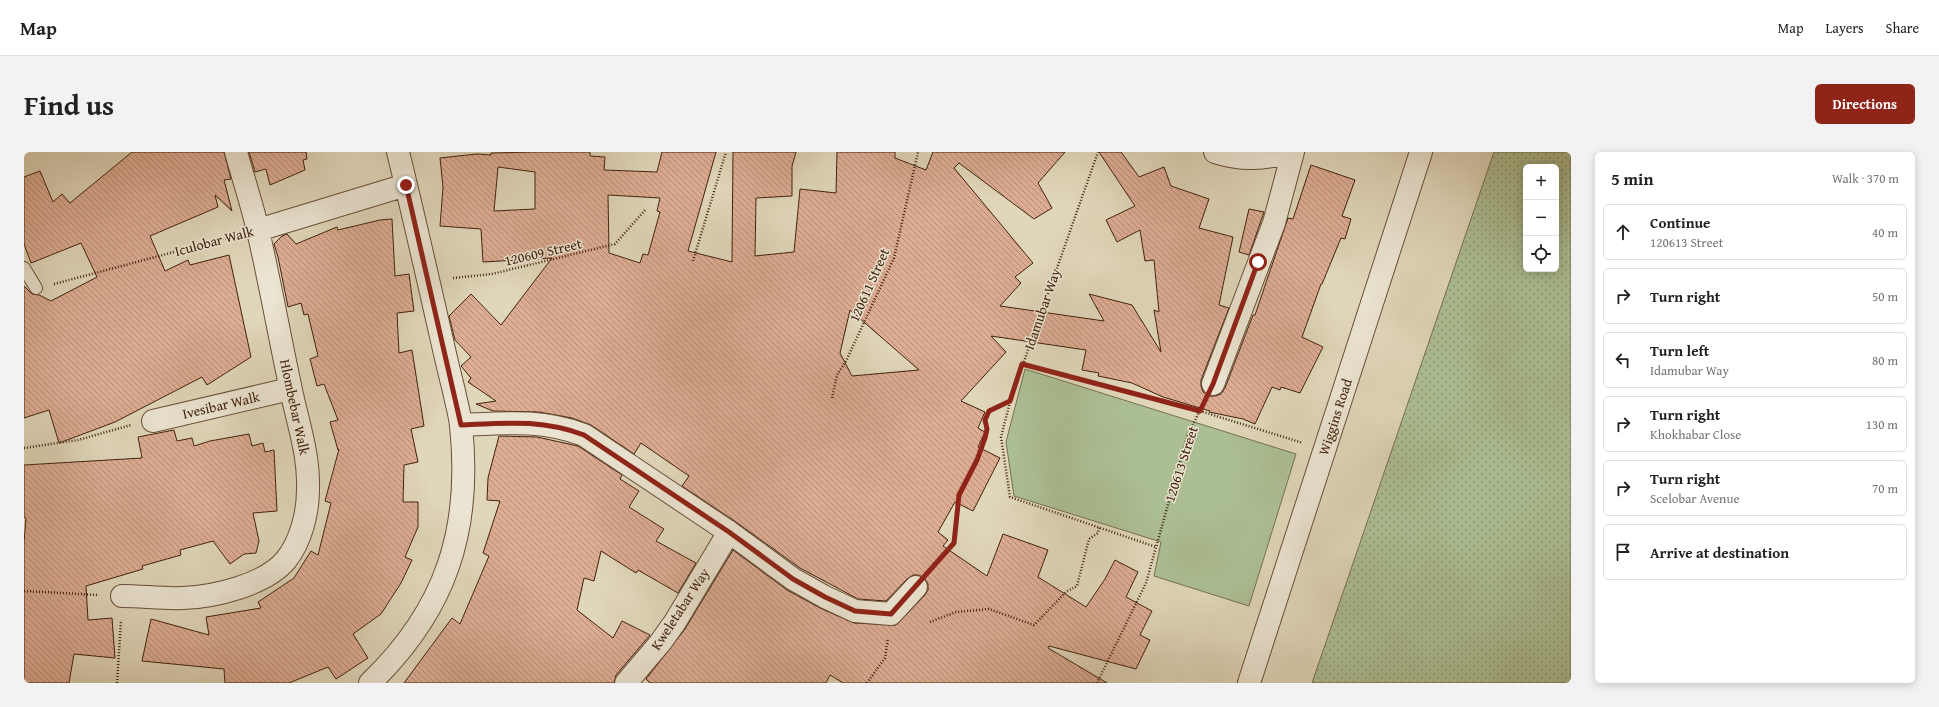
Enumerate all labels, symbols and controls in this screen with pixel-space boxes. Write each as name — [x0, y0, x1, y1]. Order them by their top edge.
text: Map — [20, 14, 57, 42]
text: Map — [1778, 18, 1804, 38]
text: Layers — [1826, 18, 1864, 38]
text: Share — [1886, 18, 1919, 38]
text: Find us — [24, 84, 114, 125]
button: Directions — [1815, 84, 1915, 124]
map controls — [1523, 164, 1559, 272]
button: + — [1523, 164, 1559, 200]
text: 5 min — [1611, 166, 1653, 191]
text: Walk · 370 m — [1832, 169, 1899, 188]
route end — [397, 176, 415, 194]
button: − — [1523, 200, 1559, 236]
text: Continue — [1650, 212, 1711, 233]
street label: Iculobar Walk — [172, 221, 257, 261]
icon: ahead — [1612, 221, 1634, 243]
text: 40 m — [1872, 223, 1898, 242]
street label: 120609 Street — [502, 233, 584, 271]
text: 120613 Street — [1650, 233, 1723, 252]
button: locate — [1523, 236, 1559, 272]
street label: 120611 Street — [844, 245, 894, 325]
route start — [1249, 253, 1267, 271]
street label: Idamubar Way — [1019, 266, 1065, 352]
icon: right — [1612, 285, 1634, 307]
text: Turn right — [1650, 286, 1721, 307]
text: 50 m — [1872, 287, 1898, 306]
text: Turn left — [1650, 340, 1709, 361]
icon: left — [1612, 349, 1634, 371]
text: 80 m — [1872, 351, 1898, 370]
street label: Hlombebar Walk — [275, 357, 315, 458]
text: Idamubar Way — [1650, 361, 1729, 380]
street label: Wiggins Road — [1313, 376, 1357, 458]
street label: Ivesibar Walk — [180, 386, 262, 424]
text: Turn right — [1650, 404, 1721, 425]
icon: right — [1612, 413, 1634, 435]
text: 130 m — [1866, 415, 1898, 434]
street label: 120613 Street — [1159, 423, 1203, 505]
text: Khokhabar Close — [1650, 425, 1741, 444]
text: Turn right — [1650, 468, 1721, 489]
icon: right — [1612, 477, 1634, 499]
text: 70 m — [1872, 479, 1898, 498]
text: Scelobar Avenue — [1650, 489, 1740, 508]
icon: arrive — [1612, 541, 1634, 563]
text: Arrive at destination — [1650, 542, 1789, 563]
street label: Kweletabar Way — [646, 564, 714, 654]

